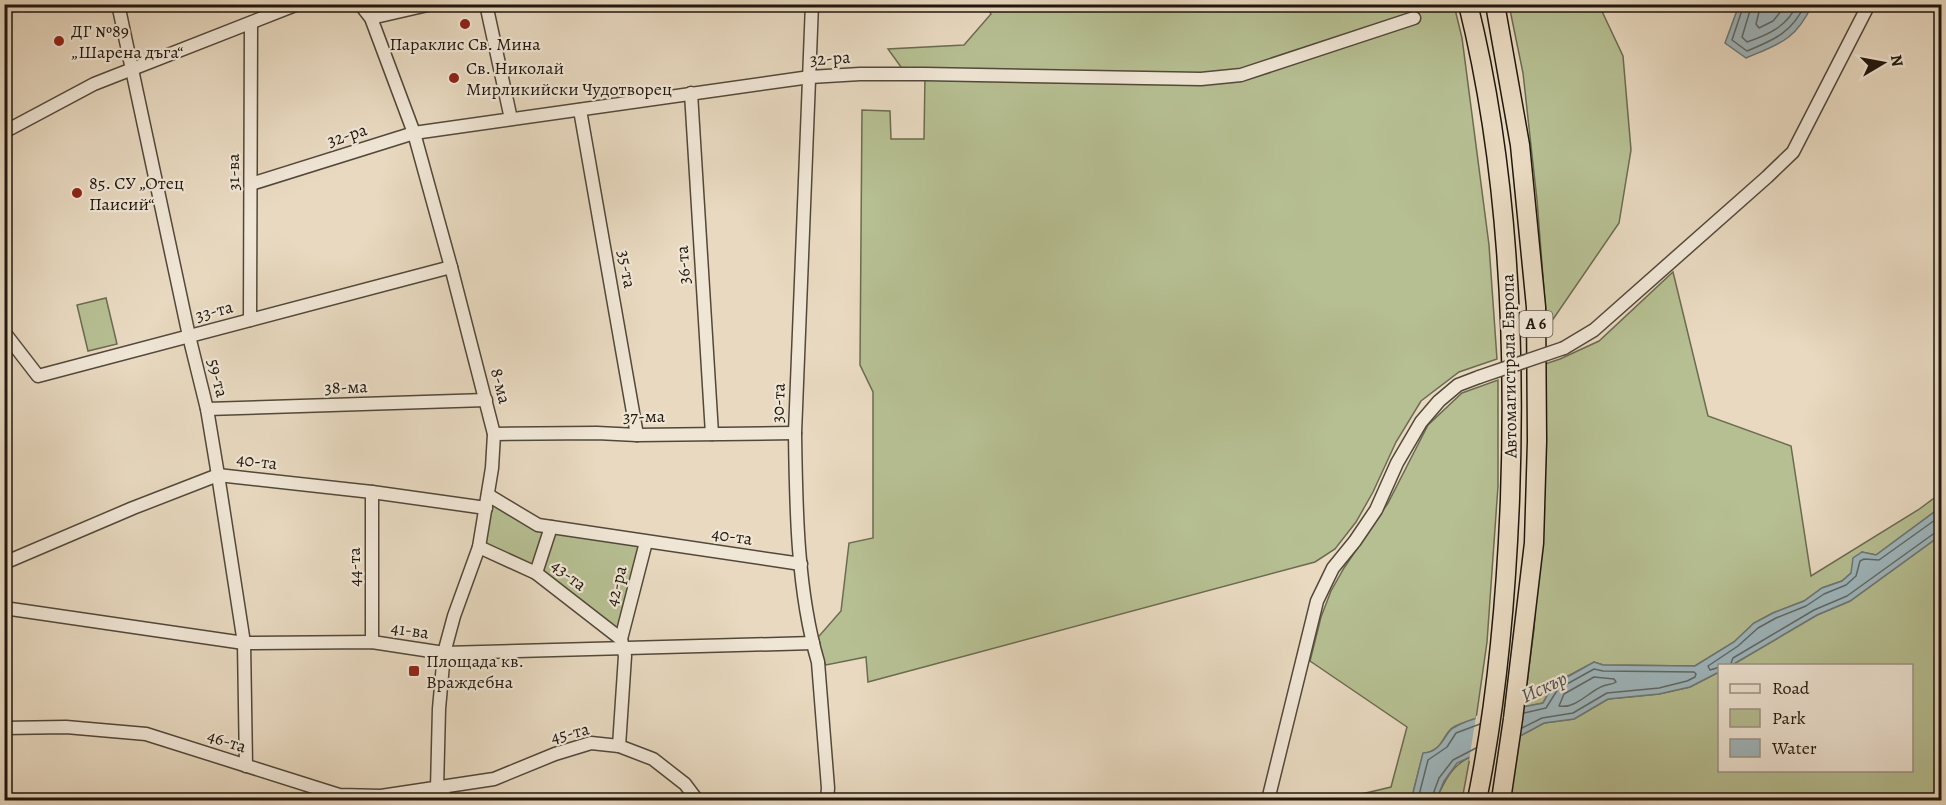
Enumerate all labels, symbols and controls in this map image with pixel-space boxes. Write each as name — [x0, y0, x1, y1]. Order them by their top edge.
marker: Параклис Св. Мина — [458, 17, 472, 31]
place label: ДГ №89 „Шарена дъга“ — [71, 19, 183, 64]
place label: Параклис Св. Мина — [389, 32, 541, 56]
north arrow — [1853, 33, 1913, 93]
marker: ДГ №89 „Шарена дъга“ — [52, 34, 66, 48]
street label: 32-ра — [809, 45, 852, 71]
text: N — [1885, 53, 1909, 69]
place label: Св. Николай Мирликийски Чудотворец — [466, 56, 672, 101]
marker: Св. Николай Мирликийски Чудотворец — [447, 71, 461, 85]
street label: 32-ра — [324, 117, 371, 153]
street label: 31-ва — [221, 153, 245, 191]
place label: 85. СУ „Отец Паисий“ — [89, 171, 184, 216]
marker: 85. СУ „Отец Паисий“ — [70, 186, 84, 200]
street label: 36-та — [670, 244, 696, 285]
street label: 35-та — [612, 248, 642, 291]
street label: Автомагистрала Европа — [1495, 273, 1523, 459]
street label: 33-та — [192, 294, 236, 328]
road number: A 6 — [1520, 311, 1552, 337]
street label: 59-та — [202, 356, 235, 401]
street label: 8-ма — [485, 366, 517, 407]
street label: 38-ма — [324, 374, 369, 400]
street label: 30-та — [765, 382, 791, 424]
street label: 37-ма — [623, 404, 666, 428]
street label: 40-та — [235, 447, 279, 475]
street label: 40-та — [710, 521, 755, 551]
street label: 44-та — [342, 547, 366, 587]
street label: 43-та — [546, 554, 592, 597]
street label: 42-ра — [599, 562, 633, 609]
street label: 41-ва — [390, 615, 431, 645]
place label: Площада кв. Враждебна — [426, 649, 524, 694]
marker: Площада кв. Враждебна — [407, 664, 421, 678]
legend — [1718, 664, 1913, 772]
water label: Искър — [1516, 665, 1572, 709]
text: Road — [1772, 676, 1810, 700]
text: Park — [1772, 706, 1806, 730]
street label: 45-та — [548, 716, 593, 749]
street label: 46-та — [204, 723, 250, 759]
text: Water — [1771, 736, 1817, 760]

